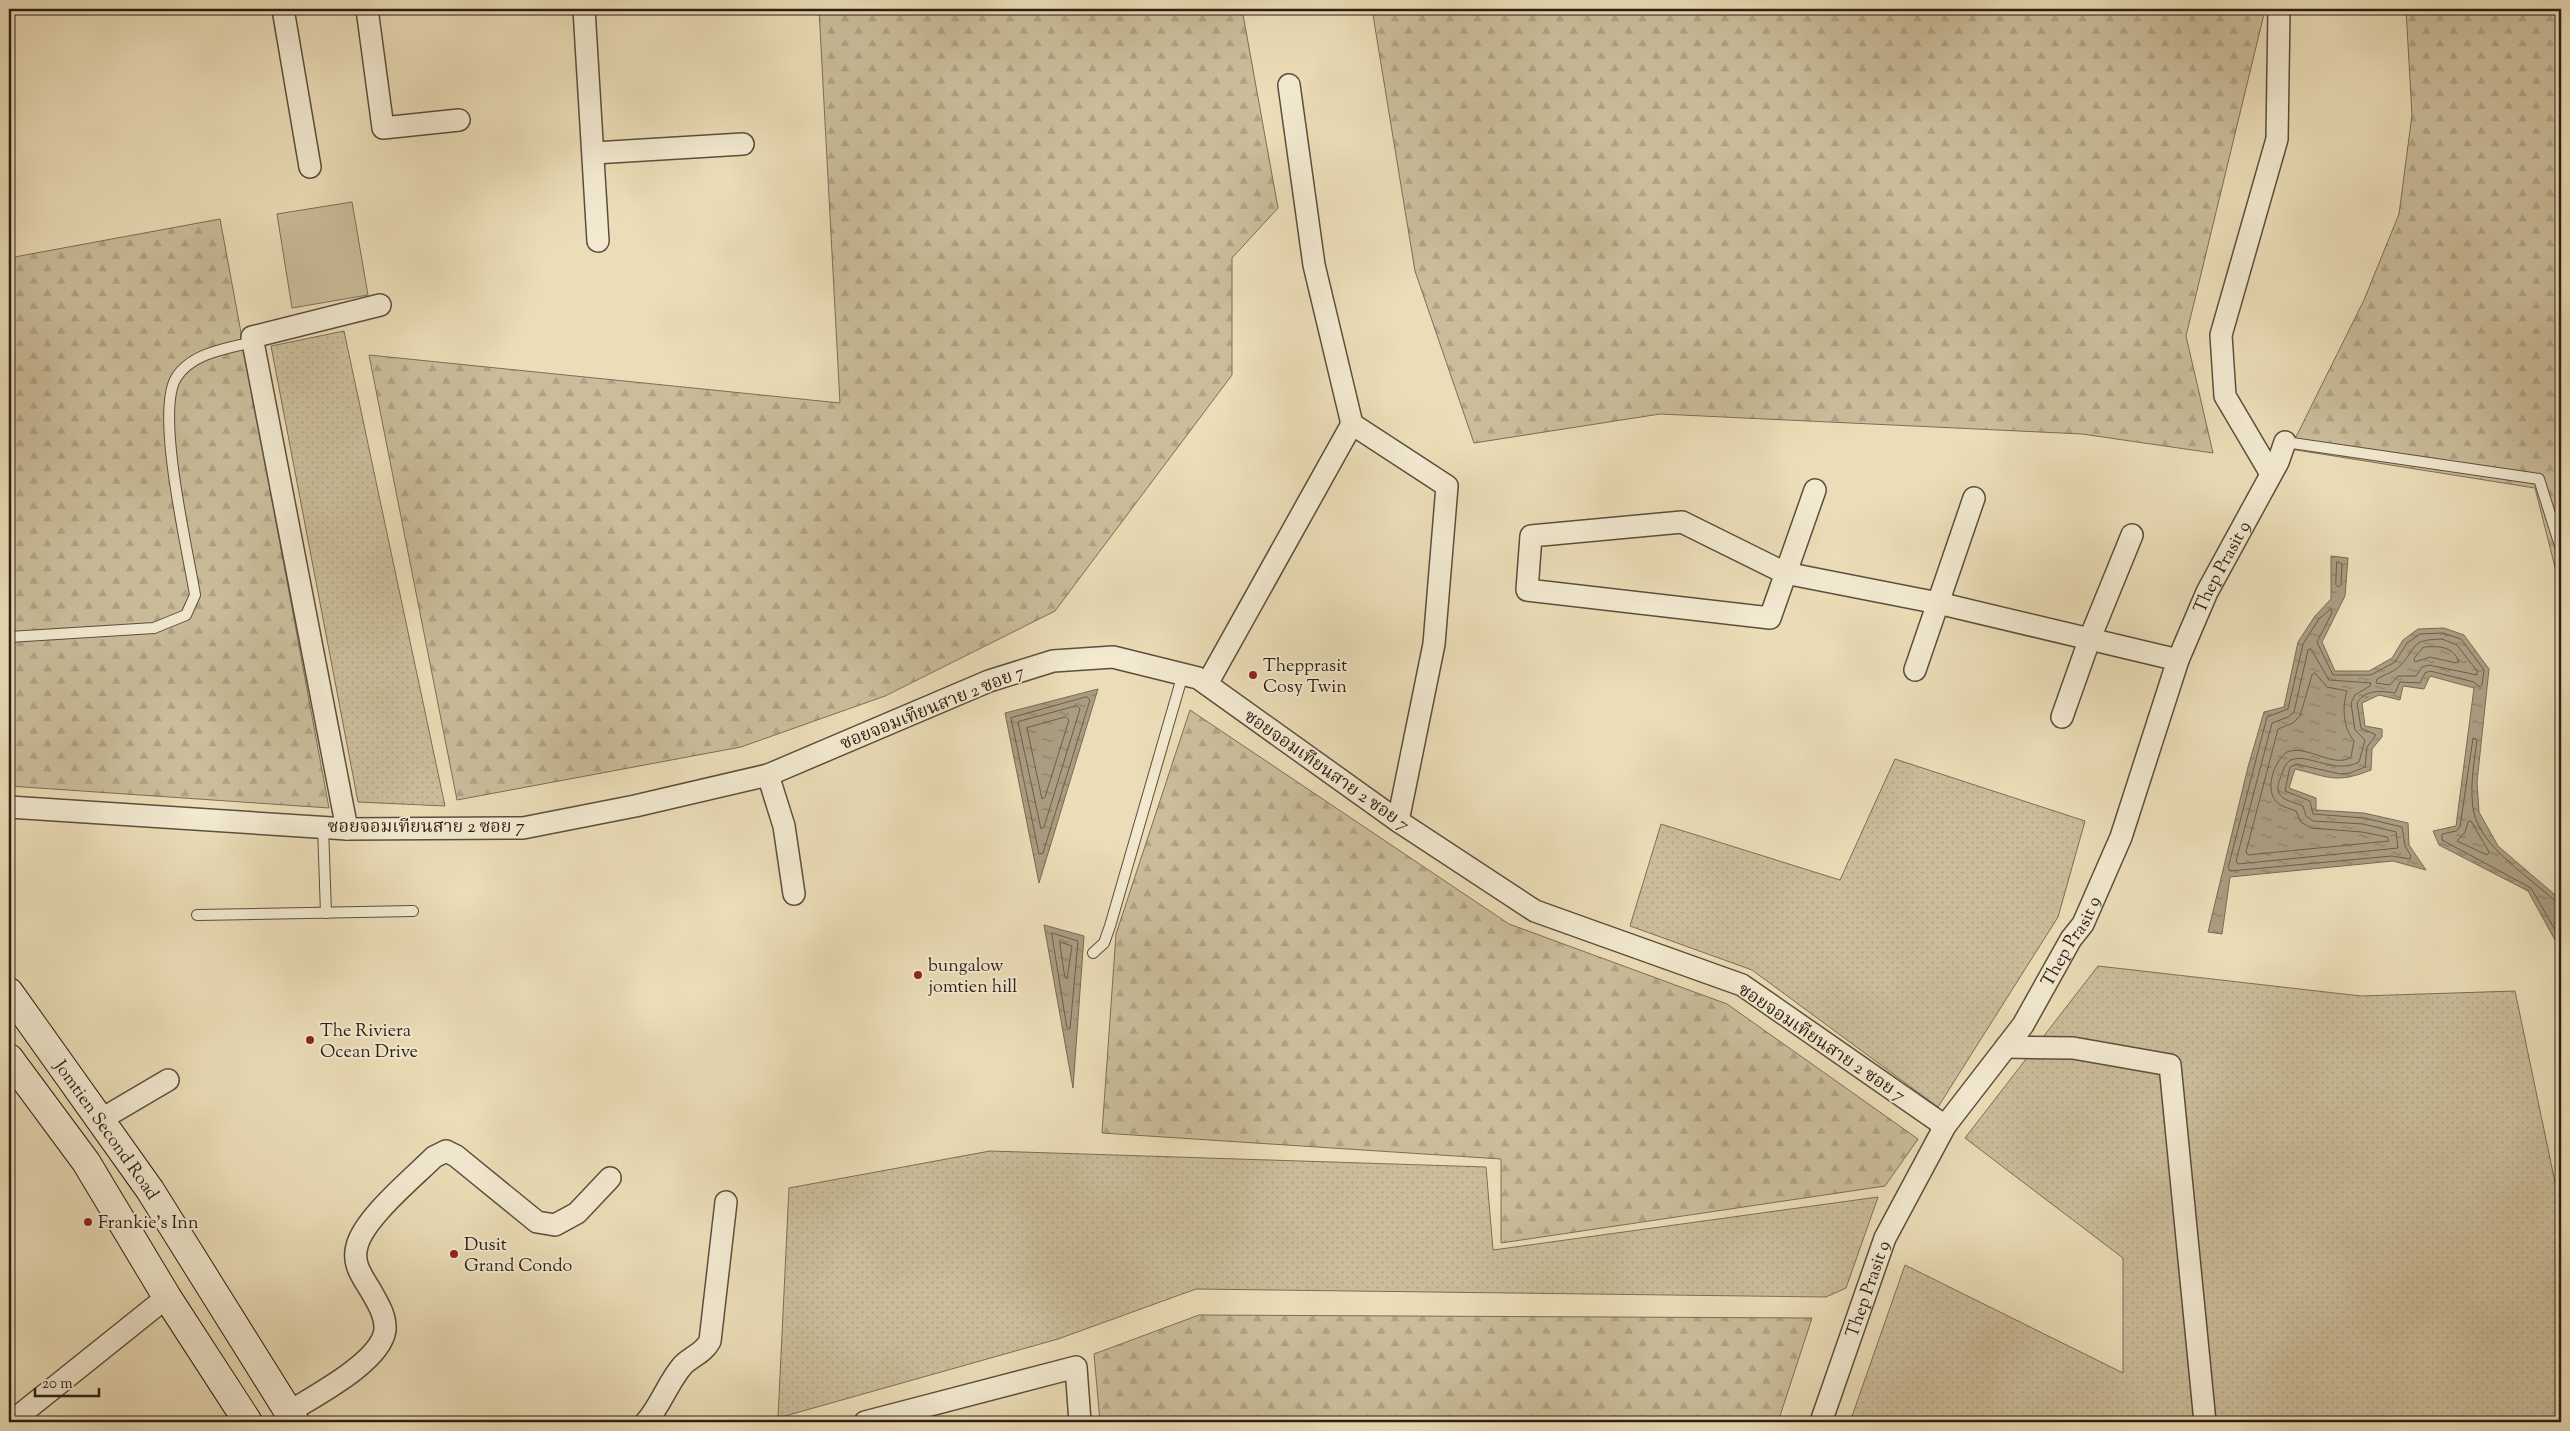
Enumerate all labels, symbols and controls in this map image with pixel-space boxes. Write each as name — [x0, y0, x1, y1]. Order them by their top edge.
street label: Thep Prasit 9 — [2188, 517, 2258, 618]
place label: Thepprasit Cosy Twin — [1263, 654, 1347, 701]
street label: ซอยจอมเทียนสาย 2 ซอย 7 — [837, 660, 1029, 758]
marker: Thepprasit Cosy Twin — [1247, 669, 1259, 681]
street label: ซอยจอมเทียนสาย 2 ซอย 7 — [1238, 705, 1414, 839]
street label: ซอยจอมเทียนสาย 2 ซอย 7 — [328, 815, 524, 841]
street label: Thep Prasit 9 — [2036, 893, 2109, 992]
place label: bungalow jomtien hill — [928, 954, 1017, 1001]
marker: bungalow jomtien hill — [912, 969, 924, 981]
street label: ซอยจอมเทียนสาย 2 ซอย 7 — [1732, 978, 1910, 1109]
place label: The Riviera Ocean Drive — [320, 1019, 418, 1066]
marker: The Riviera Ocean Drive — [304, 1034, 316, 1046]
street label: Jomtien Second Road — [46, 1055, 164, 1206]
place label: Frankie's Inn — [98, 1211, 199, 1237]
marker: Frankie's Inn — [82, 1216, 94, 1228]
place label: Dusit Grand Condo — [464, 1233, 573, 1280]
street label: Thep Prasit 9 — [1840, 1237, 1898, 1341]
marker: Dusit Grand Condo — [448, 1248, 460, 1260]
scale bar — [35, 1366, 99, 1398]
text: 20 m — [42, 1374, 73, 1395]

